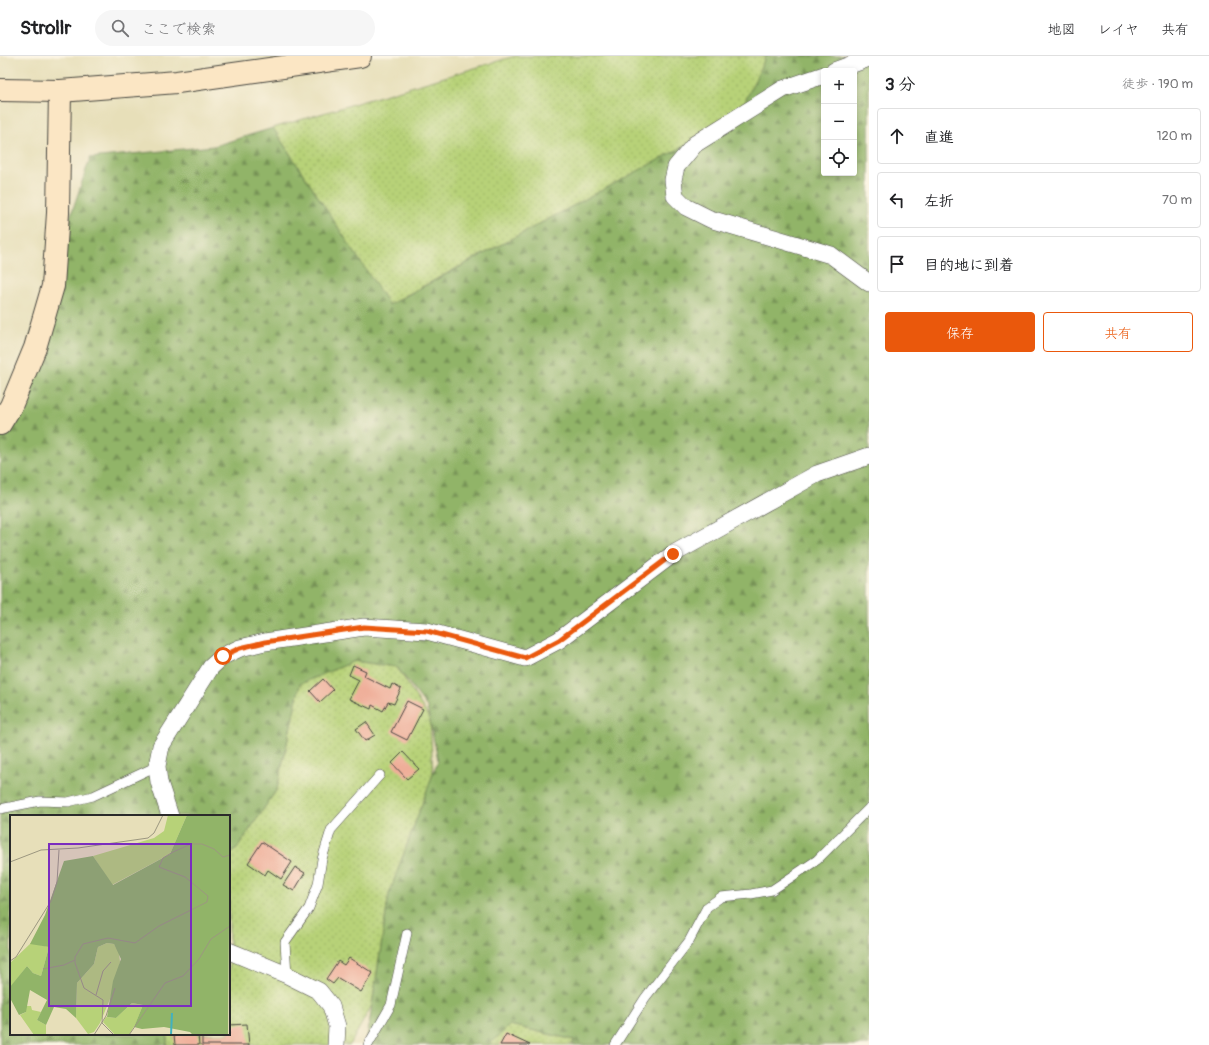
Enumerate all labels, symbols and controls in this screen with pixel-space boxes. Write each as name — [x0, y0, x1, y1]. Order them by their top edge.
search box — [95, 10, 375, 46]
text: Strollr — [20, 16, 71, 40]
icon: search — [109, 17, 131, 39]
text: ここで検索 — [141, 20, 216, 39]
text: 地図 — [1048, 21, 1076, 38]
text: レイヤ — [1098, 21, 1139, 38]
text: 共有 — [1161, 21, 1189, 38]
map controls — [821, 68, 857, 176]
button: + — [821, 68, 857, 104]
text: 3 分 — [885, 74, 915, 95]
text: 徒歩 · 190 m — [1122, 76, 1193, 92]
button: − — [821, 104, 857, 140]
icon: ahead — [886, 125, 908, 147]
text: 直進 — [924, 128, 954, 147]
text: 120 m — [1156, 128, 1192, 144]
button: locate — [821, 140, 857, 176]
icon: left — [886, 189, 908, 211]
text: 左折 — [924, 192, 954, 211]
text: 70 m — [1162, 192, 1192, 208]
icon: arrive — [886, 253, 908, 275]
text: 目的地に到着 — [924, 256, 1014, 275]
button: 保存 — [885, 312, 1035, 352]
button: 共有 — [1043, 312, 1193, 352]
route end — [664, 545, 682, 563]
route start — [214, 647, 232, 665]
inset map — [10, 815, 230, 1035]

